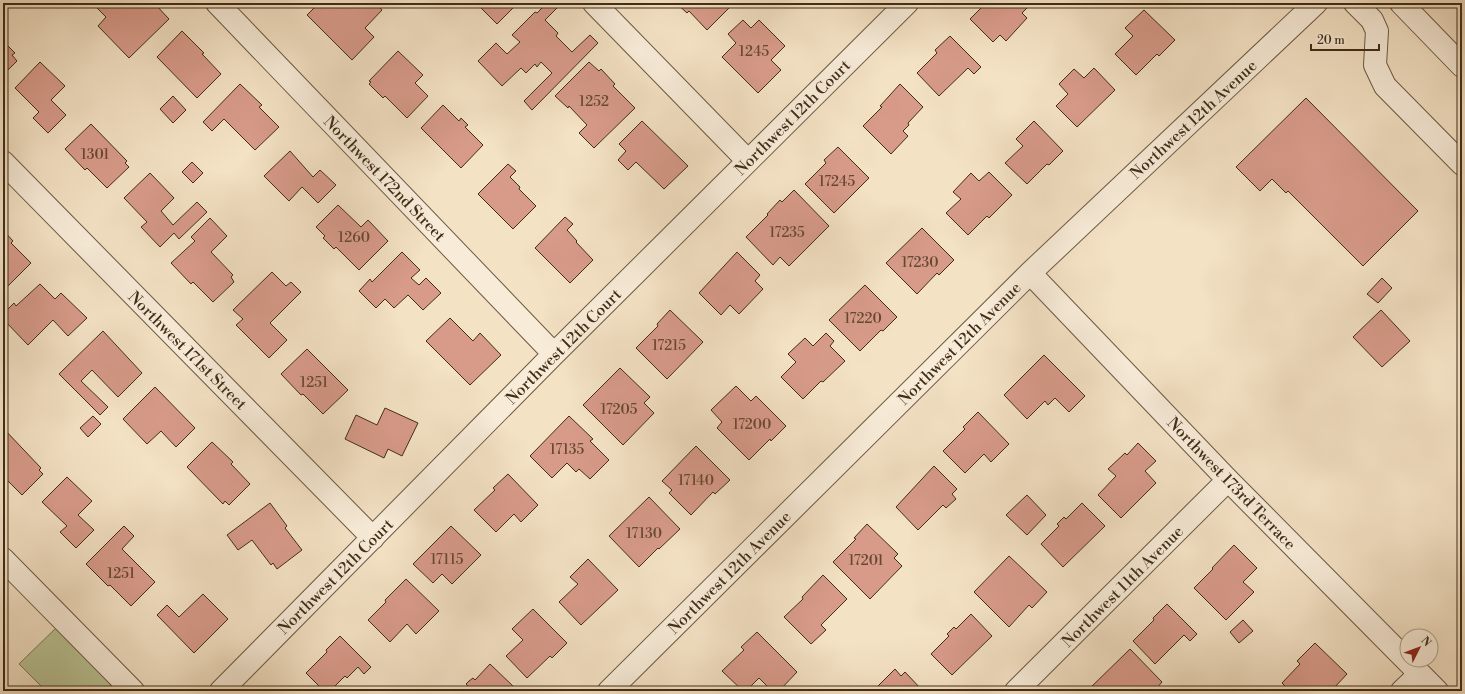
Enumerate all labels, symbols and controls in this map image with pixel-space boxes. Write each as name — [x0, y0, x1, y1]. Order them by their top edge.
scale bar — [1311, 26, 1379, 52]
text: 20 m — [1317, 33, 1345, 48]
house number: 1245 — [739, 43, 770, 61]
street label: Northwest 12th Court — [731, 55, 855, 180]
street label: Northwest 12th Avenue — [1126, 56, 1261, 184]
house number: 1252 — [579, 93, 609, 111]
street label: Northwest 172nd Street — [319, 112, 450, 246]
house number: 1301 — [81, 146, 109, 164]
house number: 17245 — [819, 173, 855, 191]
house number: 17235 — [769, 224, 805, 242]
house number: 1260 — [338, 229, 370, 247]
house number: 17230 — [901, 254, 939, 272]
street label: Northwest 12th Avenue — [894, 278, 1026, 410]
street label: Northwest 12th Court — [502, 284, 626, 409]
street label: Northwest 171st Street — [124, 287, 251, 414]
house number: 17220 — [844, 310, 882, 328]
house number: 17215 — [652, 337, 686, 355]
house number: 1251 — [300, 374, 328, 392]
house number: 17205 — [600, 401, 638, 419]
street label: Northwest 173rd Terrace — [1163, 413, 1300, 554]
house number: 17200 — [733, 416, 771, 434]
house number: 17135 — [550, 441, 584, 459]
house number: 17140 — [678, 472, 714, 490]
street label: Northwest 12th Avenue — [664, 507, 796, 639]
street label: Northwest 12th Court — [274, 514, 398, 639]
street label: Northwest 11th Avenue — [1058, 522, 1188, 652]
house number: 17130 — [626, 525, 662, 543]
house number: 17115 — [430, 551, 464, 569]
house number: 17201 — [848, 552, 884, 570]
house number: 1251 — [107, 565, 135, 583]
north arrow — [1399, 628, 1439, 668]
text: N — [1418, 634, 1434, 650]

